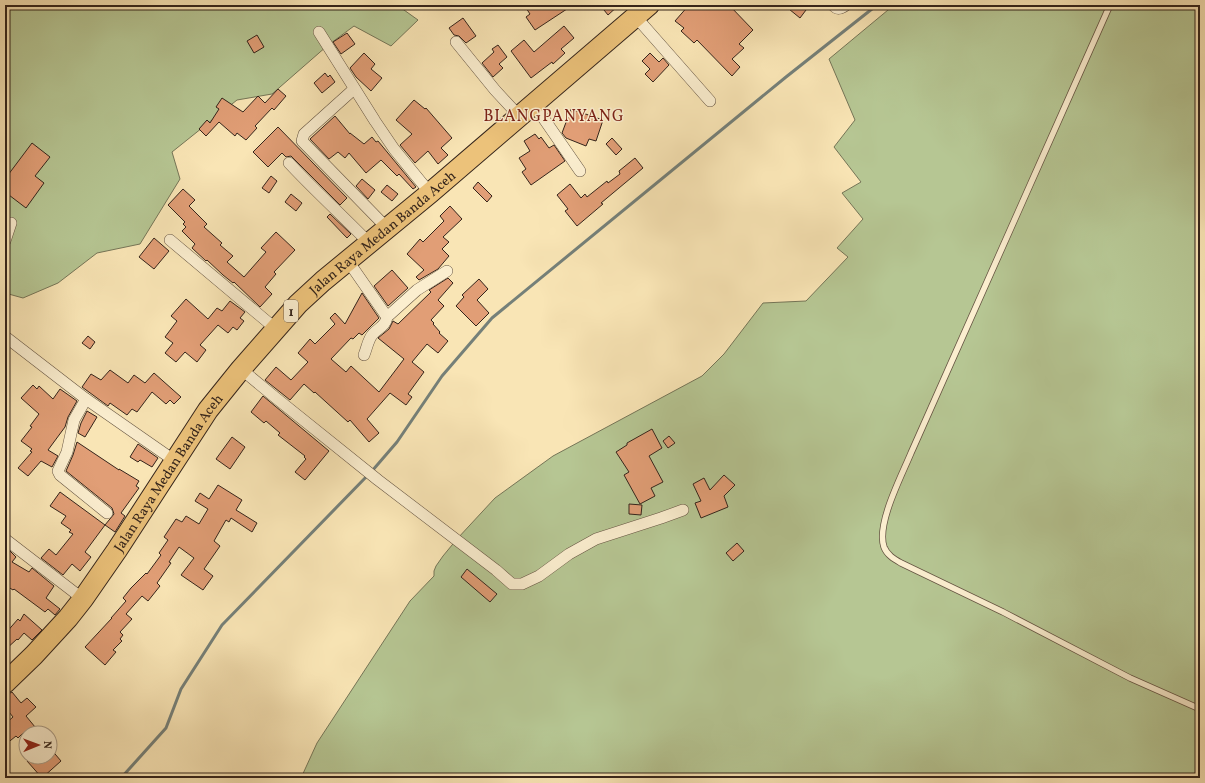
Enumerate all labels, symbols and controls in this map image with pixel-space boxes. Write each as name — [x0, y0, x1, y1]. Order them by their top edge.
district label: BLANGPANYANG — [483, 106, 625, 128]
street label: Jalan Raya Medan Banda Aceh — [306, 167, 461, 300]
road number: 1 — [284, 300, 298, 322]
street label: Jalan Raya Medan Banda Aceh — [110, 391, 228, 556]
north arrow — [18, 725, 58, 765]
text: N — [39, 741, 54, 749]

